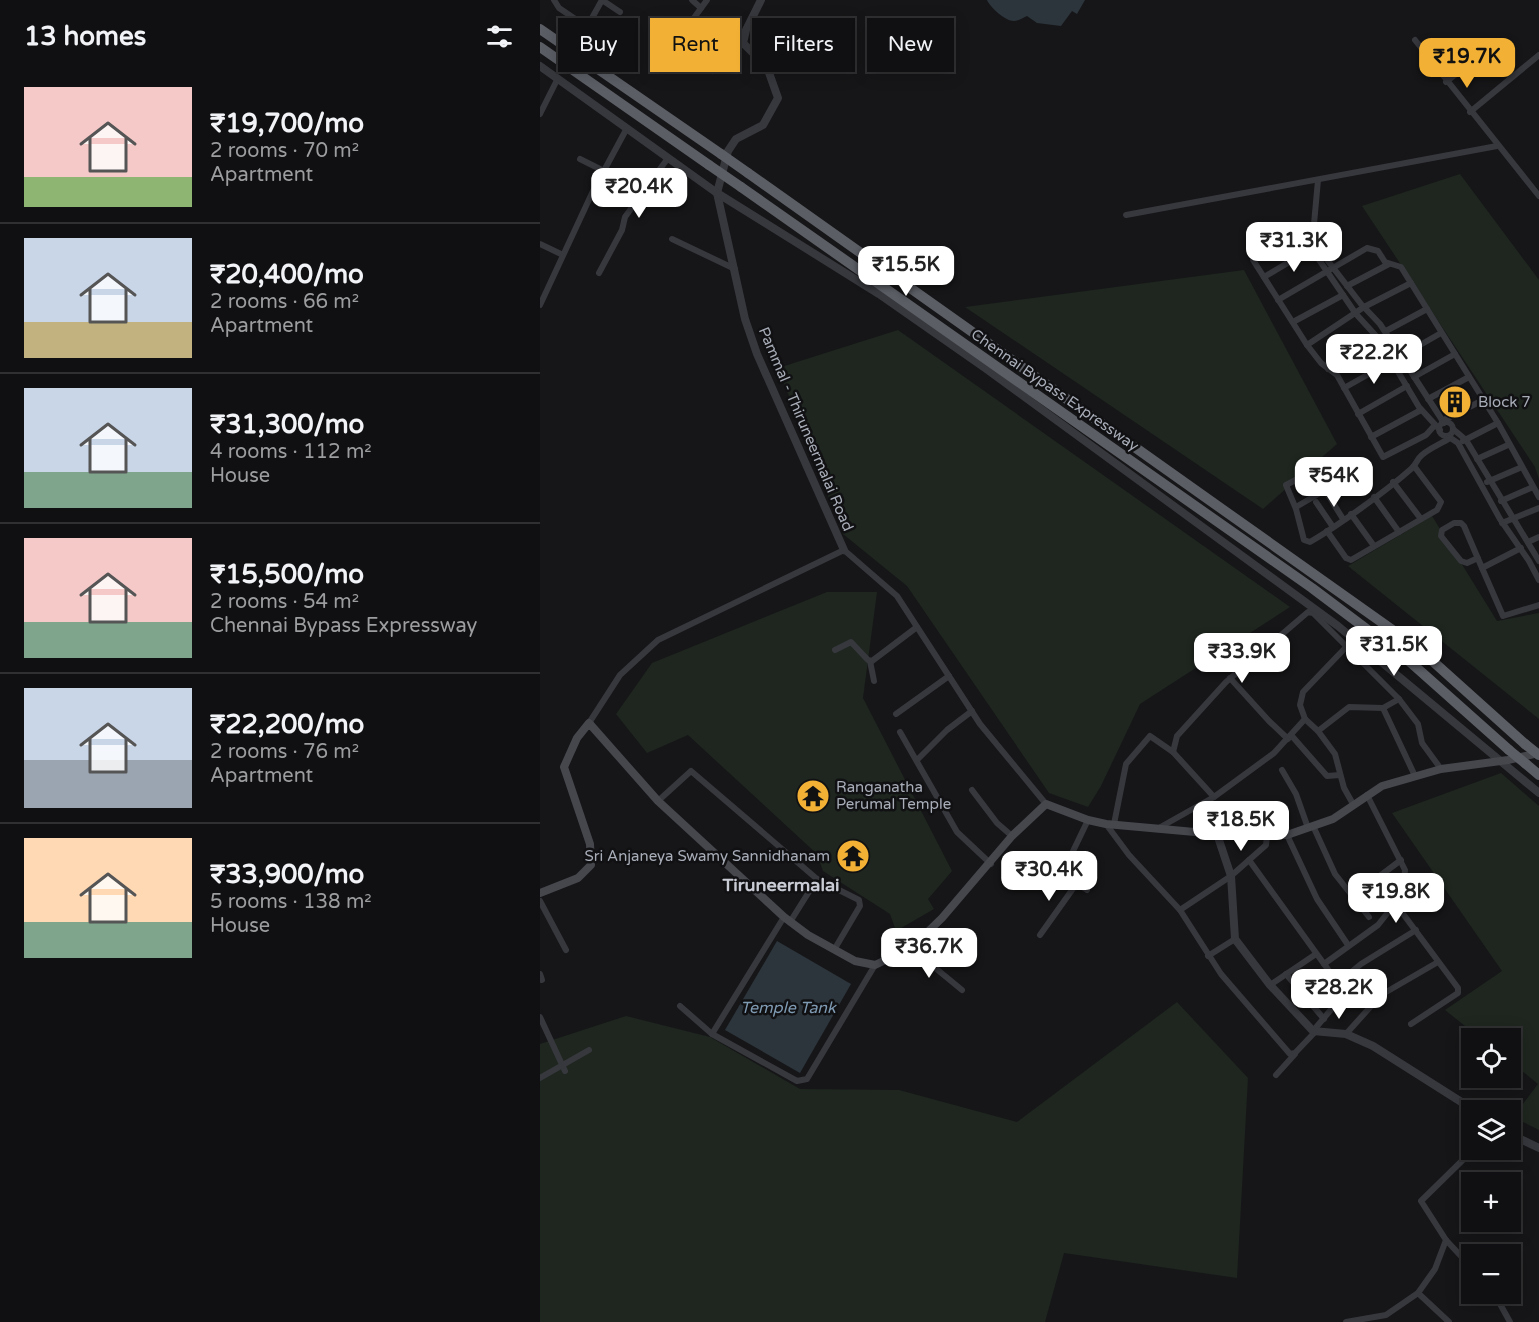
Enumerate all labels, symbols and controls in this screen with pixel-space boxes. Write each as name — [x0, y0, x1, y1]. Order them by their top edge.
chip: Buy — [558, 18, 638, 72]
chip: Rent — [650, 18, 740, 72]
chip: Filters — [752, 18, 855, 72]
chip: New — [867, 18, 954, 72]
icon: filters — [483, 20, 516, 53]
text: 13 homes — [24, 21, 146, 52]
pin: ₹19.7K — [1418, 38, 1516, 89]
text: ₹19.7K — [1433, 45, 1501, 69]
text: ₹19,700/mo — [210, 108, 364, 139]
icon: home — [72, 111, 144, 183]
text: 2 rooms · 70 m² — [210, 139, 359, 163]
text: Apartment — [210, 163, 313, 187]
pin: ₹20.4K — [590, 168, 688, 219]
text: ₹20.4K — [605, 175, 673, 199]
pin: ₹31.3K — [1245, 222, 1343, 273]
text: ₹31.3K — [1260, 229, 1328, 253]
pin: ₹15.5K — [857, 246, 955, 297]
text: ₹15.5K — [872, 253, 940, 277]
text: ₹20,400/mo — [210, 259, 364, 290]
icon: home — [72, 262, 144, 334]
text: 2 rooms · 66 m² — [210, 290, 359, 314]
text: Apartment — [210, 314, 313, 338]
street label: Pammal - Thiruneermalai Road — [755, 324, 857, 534]
street label: Chennai Bypass Expressway — [968, 325, 1142, 455]
pin: ₹22.2K — [1325, 334, 1423, 385]
text: ₹22.2K — [1340, 341, 1408, 365]
building icon: Block 7 — [1437, 384, 1473, 420]
place label: Block 7 — [1478, 393, 1531, 411]
text: ₹31,300/mo — [210, 409, 364, 440]
icon: home — [72, 412, 144, 484]
text: 4 rooms · 112 m² — [210, 440, 372, 464]
pin: ₹54K — [1298, 457, 1370, 508]
text: House — [210, 464, 270, 488]
text: ₹54K — [1309, 464, 1359, 488]
text: ₹15,500/mo — [210, 559, 364, 590]
icon: home — [72, 562, 144, 634]
text: 2 rooms · 54 m² — [210, 590, 359, 614]
text: Chennai Bypass Expressway — [210, 614, 477, 638]
pin: ₹31.5K — [1345, 626, 1443, 677]
pin: ₹33.9K — [1193, 633, 1291, 684]
text: ₹31.5K — [1360, 633, 1428, 657]
text: ₹33.9K — [1208, 640, 1276, 664]
text: ₹22,200/mo — [210, 709, 364, 740]
icon: home — [72, 712, 144, 784]
text: 2 rooms · 76 m² — [210, 740, 359, 764]
text: Apartment — [210, 764, 313, 788]
temple icon: Ranganatha Perumal Temple — [795, 778, 831, 814]
place label: Ranganatha Perumal Temple — [836, 778, 951, 813]
pin: ₹18.5K — [1192, 801, 1290, 852]
text: ₹18.5K — [1207, 808, 1275, 832]
temple icon: Sri Anjaneya Swamy Sannidhanam — [835, 838, 871, 874]
place label: Sri Anjaneya Swamy Sannidhanam — [585, 847, 830, 865]
pin: ₹30.4K — [1000, 851, 1098, 902]
text: ₹30.4K — [1015, 858, 1083, 882]
text: ₹33,900/mo — [210, 859, 364, 890]
icon: home — [72, 862, 144, 934]
pin: ₹19.8K — [1347, 873, 1445, 924]
district label: Tiruneermalai — [721, 874, 840, 896]
text: ₹19.8K — [1362, 880, 1430, 904]
text: 5 rooms · 138 m² — [210, 890, 372, 914]
text: House — [210, 914, 270, 938]
pin: ₹36.7K — [880, 928, 978, 979]
text: ₹36.7K — [895, 935, 963, 959]
pin: ₹28.2K — [1290, 969, 1388, 1020]
text: ₹28.2K — [1305, 976, 1373, 1000]
water label: Temple Tank — [740, 998, 837, 1018]
map controls — [1461, 1028, 1521, 1304]
button: locate — [1461, 1028, 1521, 1088]
button: layers — [1461, 1100, 1521, 1160]
button: + — [1461, 1172, 1521, 1232]
button: − — [1461, 1244, 1521, 1304]

